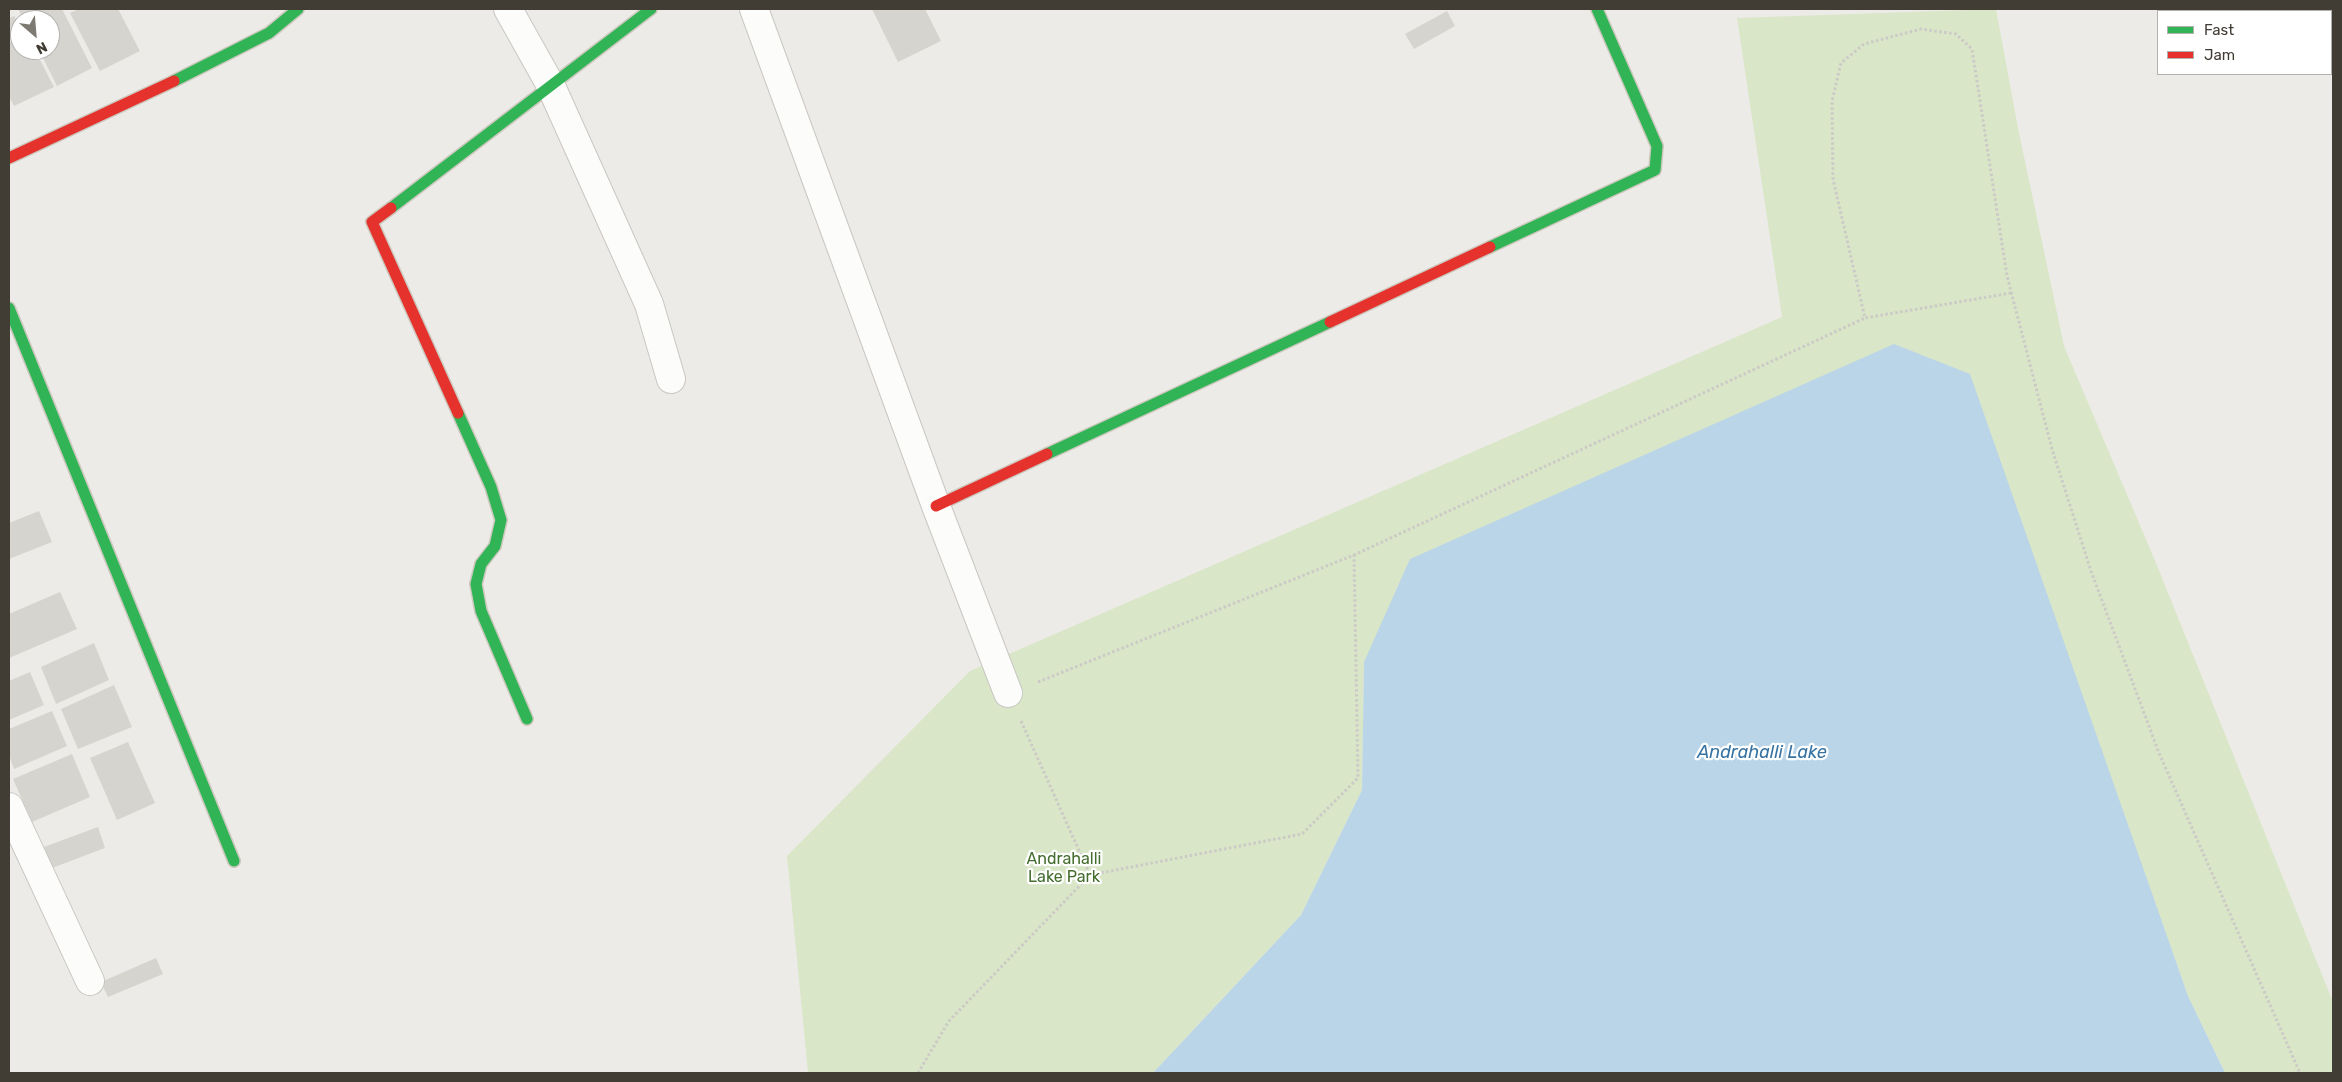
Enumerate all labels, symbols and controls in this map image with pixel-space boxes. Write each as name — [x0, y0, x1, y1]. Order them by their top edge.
north arrow — [10, 10, 60, 60]
legend — [2157, 10, 2332, 75]
text: Fast — [2204, 21, 2234, 39]
text: N — [33, 38, 50, 58]
text: Jam — [2204, 46, 2235, 64]
water label: Andrahalli Lake — [1697, 742, 1827, 764]
park label: Andrahalli Lake Park — [1027, 849, 1101, 887]

